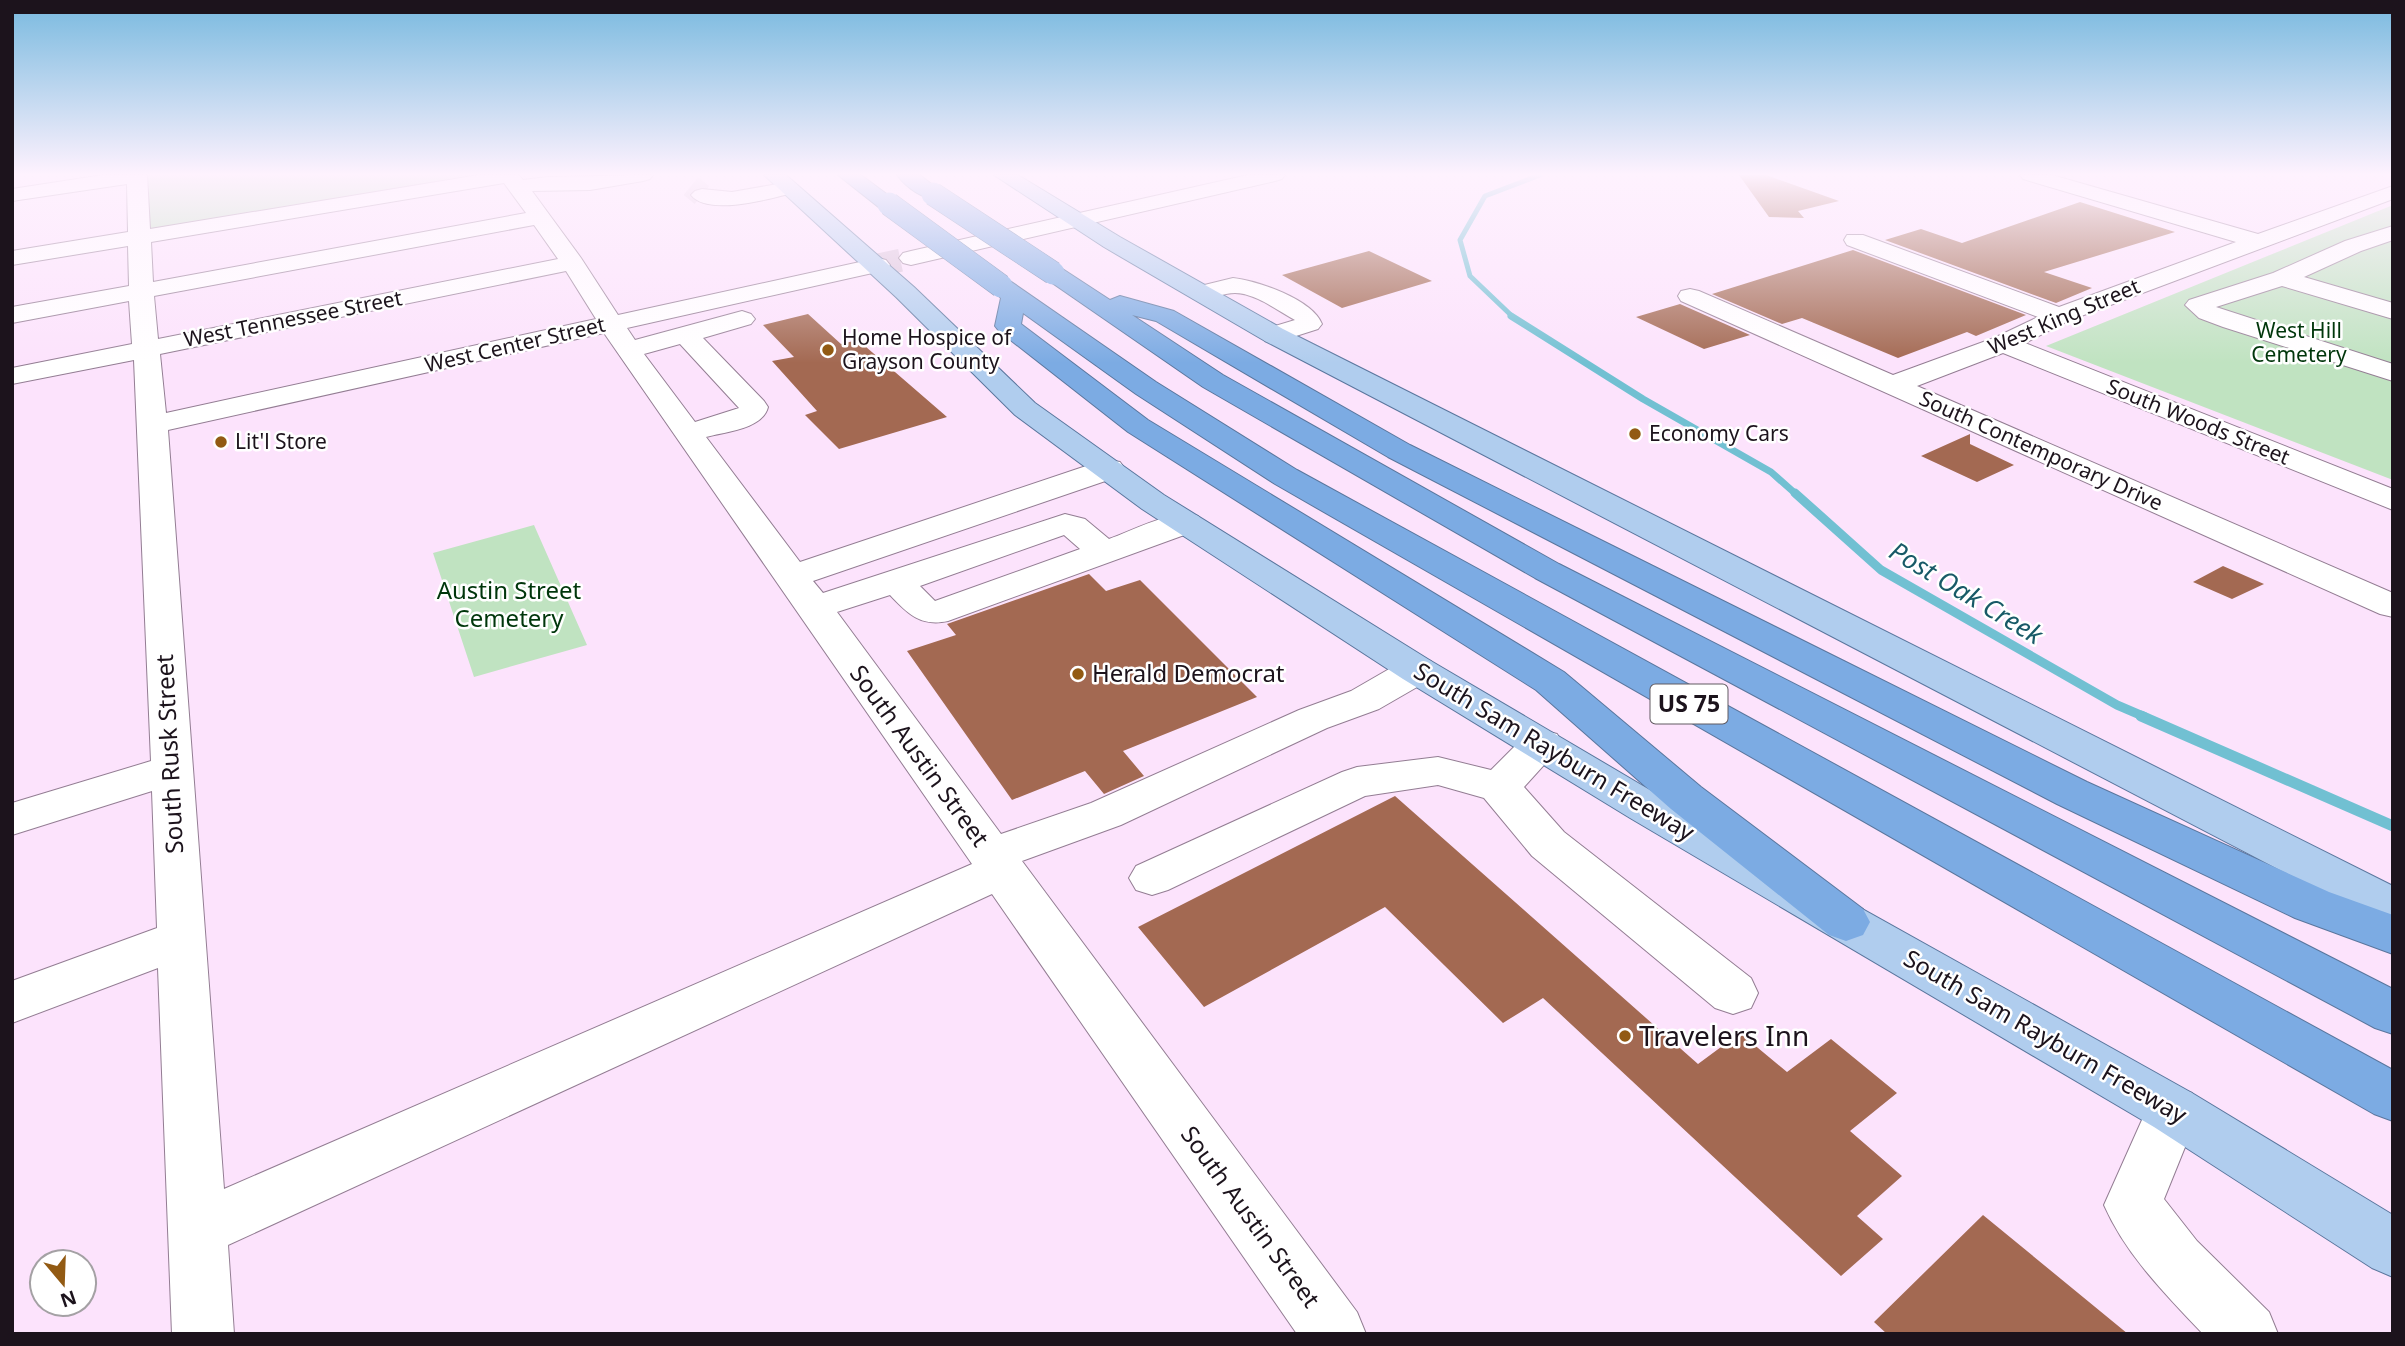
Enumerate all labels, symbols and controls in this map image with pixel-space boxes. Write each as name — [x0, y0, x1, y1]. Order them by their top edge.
street label: West King Street — [1983, 271, 2144, 361]
street label: West Tennessee Street — [181, 283, 405, 353]
street label: West Center Street — [422, 310, 608, 378]
park label: West Hill Cemetery — [2251, 316, 2347, 368]
place label: Home Hospice of Grayson County — [842, 323, 1013, 375]
marker: Home Hospice of Grayson County — [820, 342, 836, 358]
street label: South Woods Street — [2103, 372, 2294, 471]
street label: South Contemporary Drive — [1915, 384, 2168, 517]
place label: Economy Cars — [1649, 419, 1789, 447]
marker: Economy Cars — [1627, 426, 1643, 442]
place label: Lit'l Store — [235, 427, 327, 455]
marker: Lit'l Store — [213, 434, 229, 450]
water label: Post Oak Creek — [1883, 532, 2051, 653]
park label: Austin Street Cemetery — [437, 573, 582, 634]
street label: South Rusk Street — [147, 653, 190, 855]
street label: South Sam Rayburn Freeway — [1408, 654, 1702, 848]
place label: Herald Democrat — [1092, 656, 1285, 689]
street label: South Austin Street — [843, 658, 997, 853]
marker: Herald Democrat — [1070, 666, 1086, 682]
road number: US 75 — [1650, 684, 1728, 724]
street label: South Sam Rayburn Freeway — [1898, 941, 2194, 1131]
place label: Travelers Inn — [1639, 1016, 1809, 1054]
marker: Travelers Inn — [1617, 1028, 1633, 1044]
street label: South Austin Street — [1174, 1119, 1328, 1314]
north arrow — [28, 1248, 98, 1318]
text: N — [57, 1284, 80, 1314]

